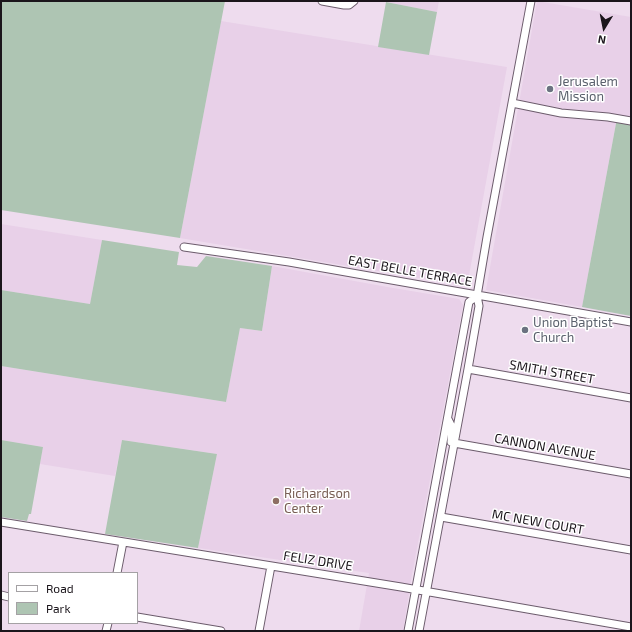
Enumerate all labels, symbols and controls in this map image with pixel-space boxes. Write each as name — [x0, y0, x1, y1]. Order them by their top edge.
north arrow — [584, 8, 624, 48]
text: N — [597, 33, 607, 47]
place label: Jerusalem Mission — [558, 74, 618, 105]
marker: Jerusalem Mission — [545, 84, 555, 94]
street label: EAST BELLE TERRACE — [347, 252, 473, 290]
place label: Union Baptist Church — [533, 315, 613, 346]
marker: Union Baptist Church — [520, 325, 530, 335]
street label: SMITH STREET — [508, 357, 596, 387]
street label: CANNON AVENUE — [493, 430, 597, 464]
place label: Richardson Center — [284, 486, 350, 517]
marker: Richardson Center — [271, 496, 281, 506]
street label: MC NEW COURT — [491, 506, 585, 538]
street label: FELIZ DRIVE — [282, 548, 354, 574]
legend — [8, 572, 138, 624]
text: Road — [46, 581, 74, 595]
text: Park — [46, 601, 71, 615]

